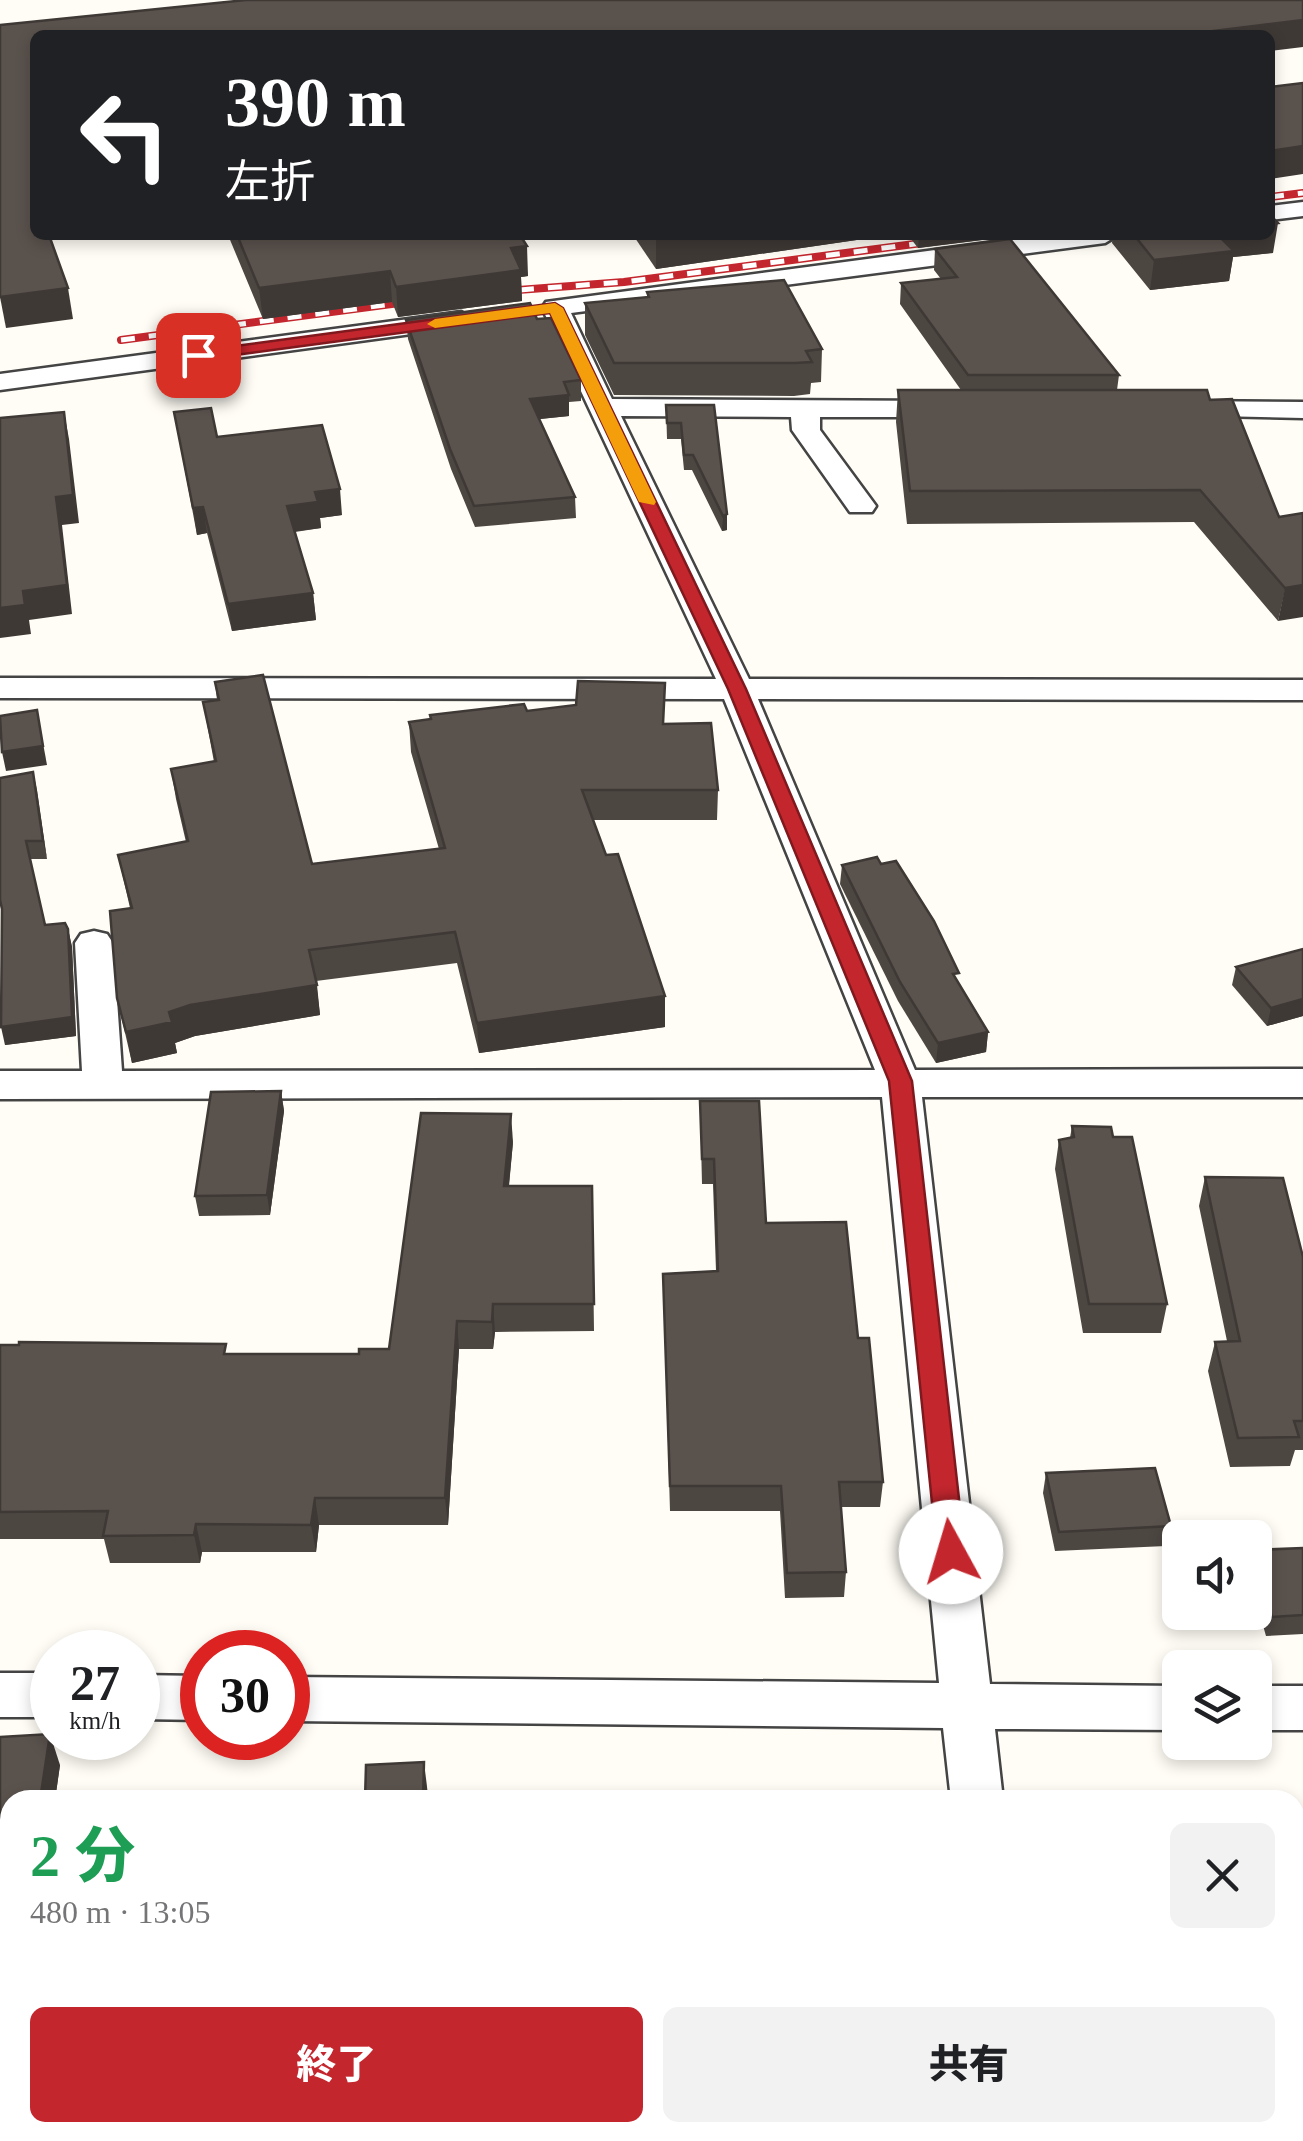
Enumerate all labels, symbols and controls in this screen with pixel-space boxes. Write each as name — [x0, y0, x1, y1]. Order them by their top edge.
text: 390 m — [225, 64, 406, 141]
icon: left — [60, 70, 190, 200]
text: 左折 — [225, 157, 315, 207]
pin — [156, 313, 241, 398]
icon: arrive — [171, 328, 226, 383]
position arrow — [899, 1500, 1003, 1604]
map controls — [1162, 1520, 1272, 1760]
button: sound — [1162, 1520, 1272, 1630]
speed limit sign: 30 — [180, 1630, 310, 1760]
button: layers — [1162, 1650, 1272, 1760]
text: 27 — [70, 1655, 120, 1711]
text: km/h — [69, 1707, 121, 1734]
text: 2 分 — [30, 1823, 135, 1889]
button: close — [1170, 1823, 1275, 1928]
text: 480 m · 13:05 — [30, 1894, 210, 1930]
button: 終了 — [30, 2007, 643, 2122]
button: 共有 — [663, 2007, 1275, 2122]

